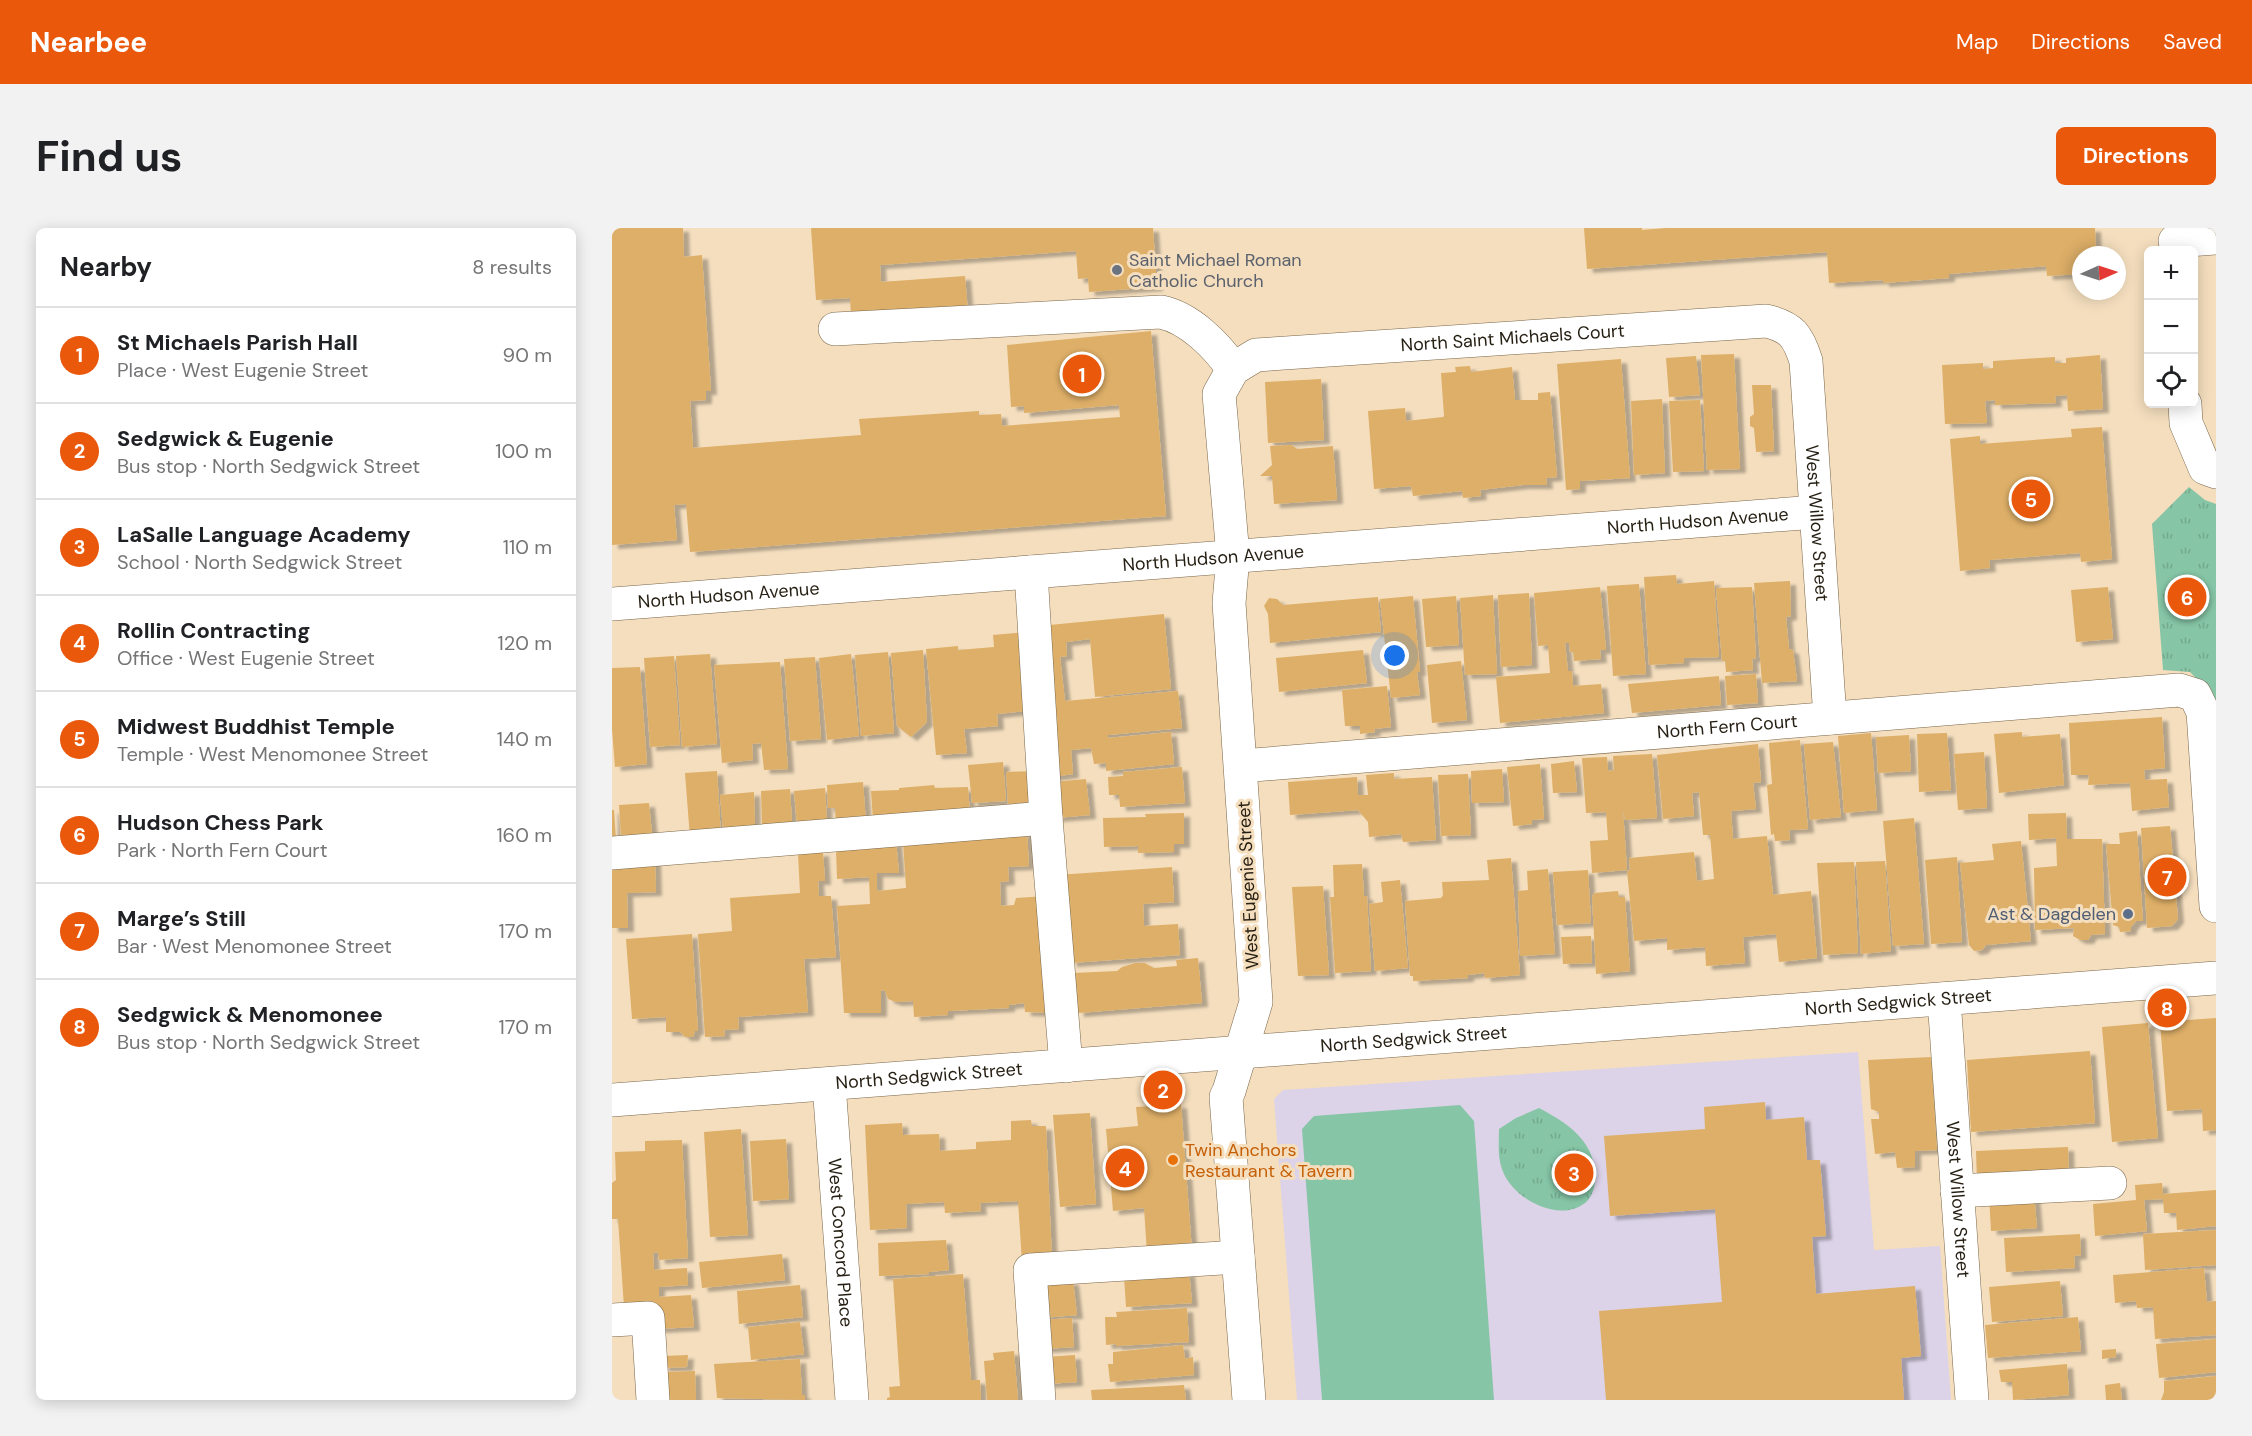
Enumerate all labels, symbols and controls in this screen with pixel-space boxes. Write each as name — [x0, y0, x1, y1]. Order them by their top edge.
text: Nearbee — [30, 24, 147, 61]
text: Map — [1956, 28, 1998, 56]
text: Directions — [2031, 28, 2130, 56]
text: Saved — [2163, 28, 2222, 56]
button: Directions — [2056, 127, 2216, 185]
text: Find us — [36, 129, 182, 184]
north arrow — [2072, 246, 2126, 300]
map controls — [2144, 246, 2198, 408]
button: + — [2144, 246, 2198, 300]
place label: Saint Michael Roman Catholic Church — [1129, 248, 1302, 293]
text: Nearby — [60, 250, 152, 284]
text: 8 results — [472, 254, 552, 280]
marker: Saint Michael Roman Catholic Church — [1110, 263, 1124, 277]
button: − — [2144, 300, 2198, 354]
street label: North Saint Michaels Court — [1400, 318, 1625, 357]
text: St Michaels Parish Hall — [117, 328, 358, 357]
text: 1 — [76, 342, 83, 368]
text: 90 m — [503, 342, 552, 368]
pin: 1 — [1062, 352, 1102, 396]
button: locate — [2144, 354, 2198, 408]
text: Place · West Eugenie Street — [117, 357, 368, 383]
text: Sedgwick & Eugenie — [117, 424, 334, 453]
text: 2 — [74, 438, 85, 464]
text: 100 m — [495, 438, 552, 464]
street label: West Willow Street — [1800, 444, 1834, 602]
text: Bus stop · North Sedgwick Street — [117, 453, 420, 479]
pin: 5 — [2012, 476, 2050, 522]
street label: North Hudson Avenue — [1606, 502, 1790, 540]
text: LaSalle Language Academy — [117, 520, 411, 549]
text: 3 — [73, 534, 86, 560]
text: 110 m — [503, 534, 552, 560]
street label: North Hudson Avenue — [1122, 539, 1305, 577]
text: School · North Sedgwick Street — [117, 549, 402, 575]
pin: 6 — [2168, 574, 2206, 620]
street label: North Hudson Avenue — [637, 576, 820, 614]
text: Rollin Contracting — [117, 616, 310, 645]
text: 4 — [73, 630, 86, 656]
text: 120 m — [498, 630, 552, 656]
your location — [1380, 641, 1409, 670]
text: Office · West Eugenie Street — [117, 645, 375, 671]
street label: North Fern Court — [1656, 709, 1799, 744]
text: Midwest Buddhist Temple — [117, 712, 395, 741]
text: 5 — [73, 726, 86, 752]
text: 140 m — [497, 726, 552, 752]
text: Temple · West Menomonee Street — [117, 741, 428, 767]
street label: West Eugenie Street — [1232, 800, 1264, 970]
text: Hudson Chess Park — [117, 808, 324, 837]
text: 6 — [73, 822, 86, 848]
text: 160 m — [496, 822, 552, 848]
text: Park · North Fern Court — [117, 837, 328, 863]
pin: 7 — [2148, 854, 2186, 900]
place label: Ast & Dagdelen — [1988, 902, 2116, 926]
text: Marge’s Still — [117, 904, 246, 933]
marker: Ast & Dagdelen — [2121, 907, 2135, 921]
text: 7 — [74, 918, 85, 944]
text: 170 m — [499, 918, 552, 944]
text: Bar · West Menomonee Street — [117, 933, 392, 959]
street label: North Sedgwick Street — [1804, 983, 1993, 1021]
pin: 8 — [2148, 986, 2186, 1030]
text: Sedgwick & Menomonee — [117, 1000, 383, 1029]
text: 8 — [73, 1014, 86, 1040]
text: 170 m — [499, 1014, 552, 1040]
street label: North Sedgwick Street — [1319, 1020, 1508, 1058]
text: Bus stop · North Sedgwick Street — [117, 1029, 420, 1055]
street label: North Sedgwick Street — [835, 1057, 1023, 1095]
pin: 2 — [1144, 1068, 1182, 1112]
street label: West Willow Street — [1941, 1120, 1975, 1279]
place label: Twin Anchors Restaurant & Tavern — [1185, 1138, 1352, 1183]
pin: 4 — [1106, 1146, 1144, 1190]
pin: 3 — [1554, 1150, 1594, 1196]
marker: Twin Anchors Restaurant & Tavern — [1166, 1153, 1180, 1167]
street label: West Concord Place — [822, 1157, 859, 1328]

